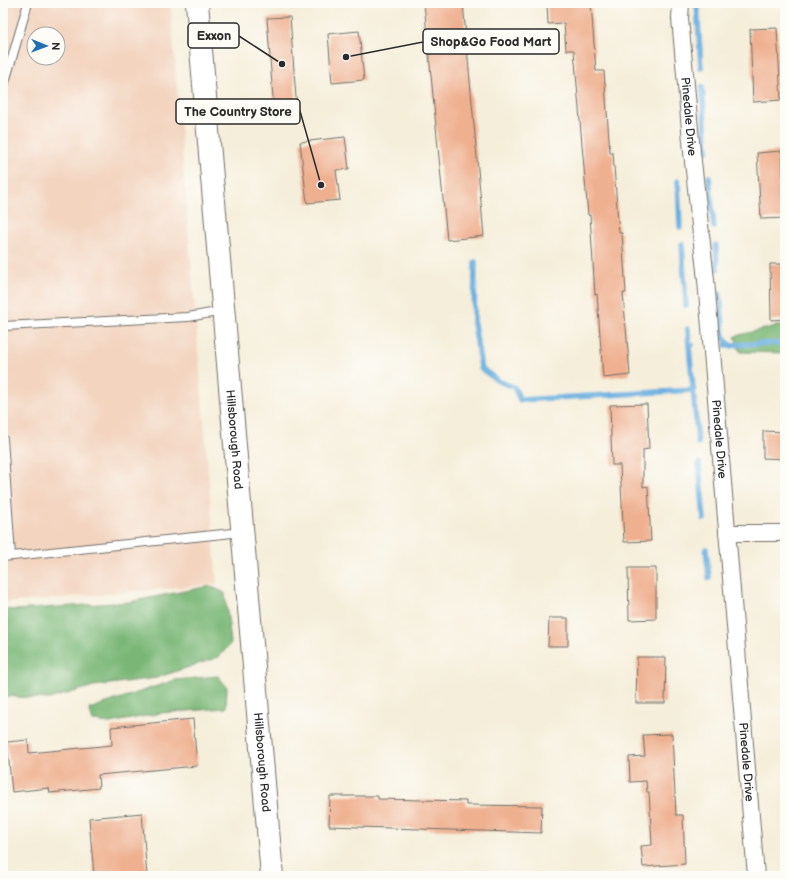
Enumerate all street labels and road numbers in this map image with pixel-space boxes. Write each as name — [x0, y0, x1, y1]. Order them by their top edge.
street label: Pinedale Drive — [677, 77, 699, 157]
street label: Hillsborough Road — [222, 389, 246, 490]
street label: Pinedale Drive — [708, 399, 730, 479]
street label: Hillsborough Road — [250, 712, 273, 813]
street label: Pinedale Drive — [735, 722, 757, 802]

